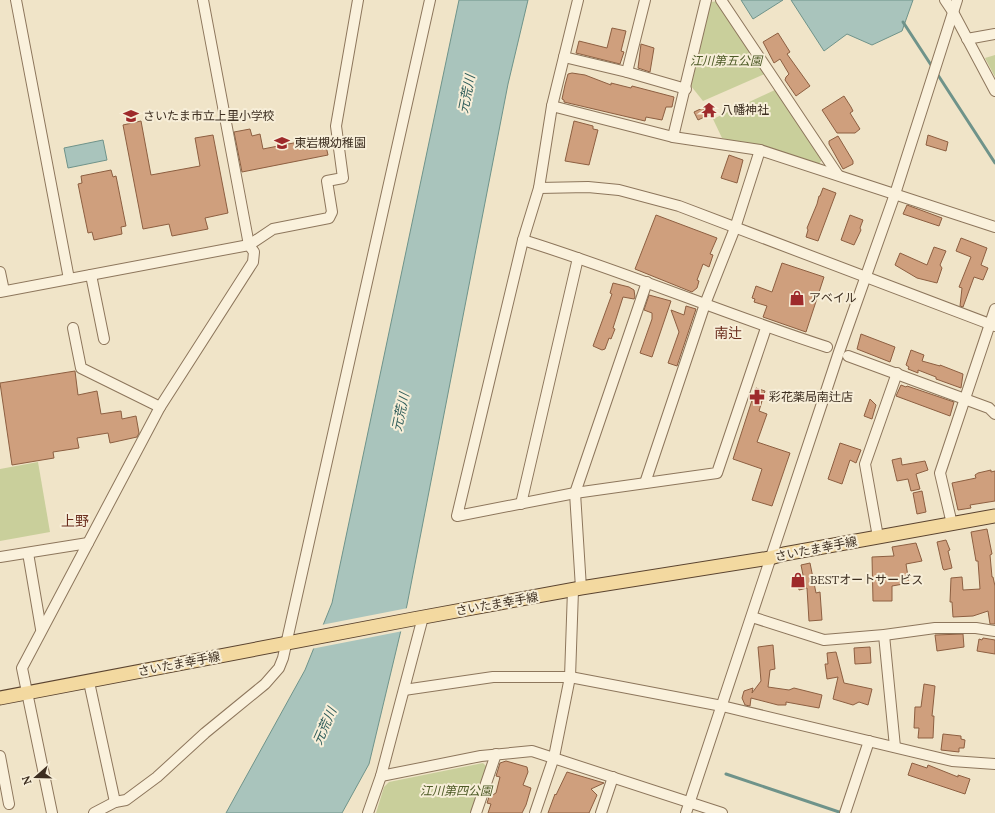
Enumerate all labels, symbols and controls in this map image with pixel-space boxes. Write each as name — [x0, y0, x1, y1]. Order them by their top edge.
park label: 江川第五公園 — [690, 53, 764, 68]
water label: 元荒川 — [454, 71, 479, 115]
temple icon: 八幡神社 — [700, 101, 718, 119]
place label: 八幡神社 — [721, 102, 769, 117]
school or university icon: さいたま市立上里小学校 — [122, 107, 140, 125]
place label: さいたま市立上里小学校 — [143, 108, 275, 123]
school or university icon: 東岩槻幼稚園 — [273, 134, 291, 152]
place label: 東岩槻幼稚園 — [294, 135, 366, 150]
shop icon: アベイル — [788, 289, 806, 307]
place label: アベイル — [809, 290, 857, 305]
district label: 南辻 — [714, 324, 742, 342]
pharmacy icon: 彩花薬局南辻店 — [748, 388, 766, 406]
water label: 元荒川 — [388, 389, 413, 433]
place label: 彩花薬局南辻店 — [769, 389, 853, 404]
district label: 上野 — [61, 512, 89, 530]
street label: さいたま幸手線 — [773, 533, 858, 564]
shop icon: BESTオートサービス — [789, 571, 807, 589]
place label: BESTオートサービス — [810, 572, 923, 587]
street label: さいたま幸手線 — [454, 589, 539, 618]
street label: さいたま幸手線 — [136, 648, 221, 679]
water label: 元荒川 — [309, 703, 341, 747]
north arrow — [16, 757, 56, 797]
text: N — [18, 774, 35, 787]
park label: 江川第四公園 — [420, 783, 494, 798]

